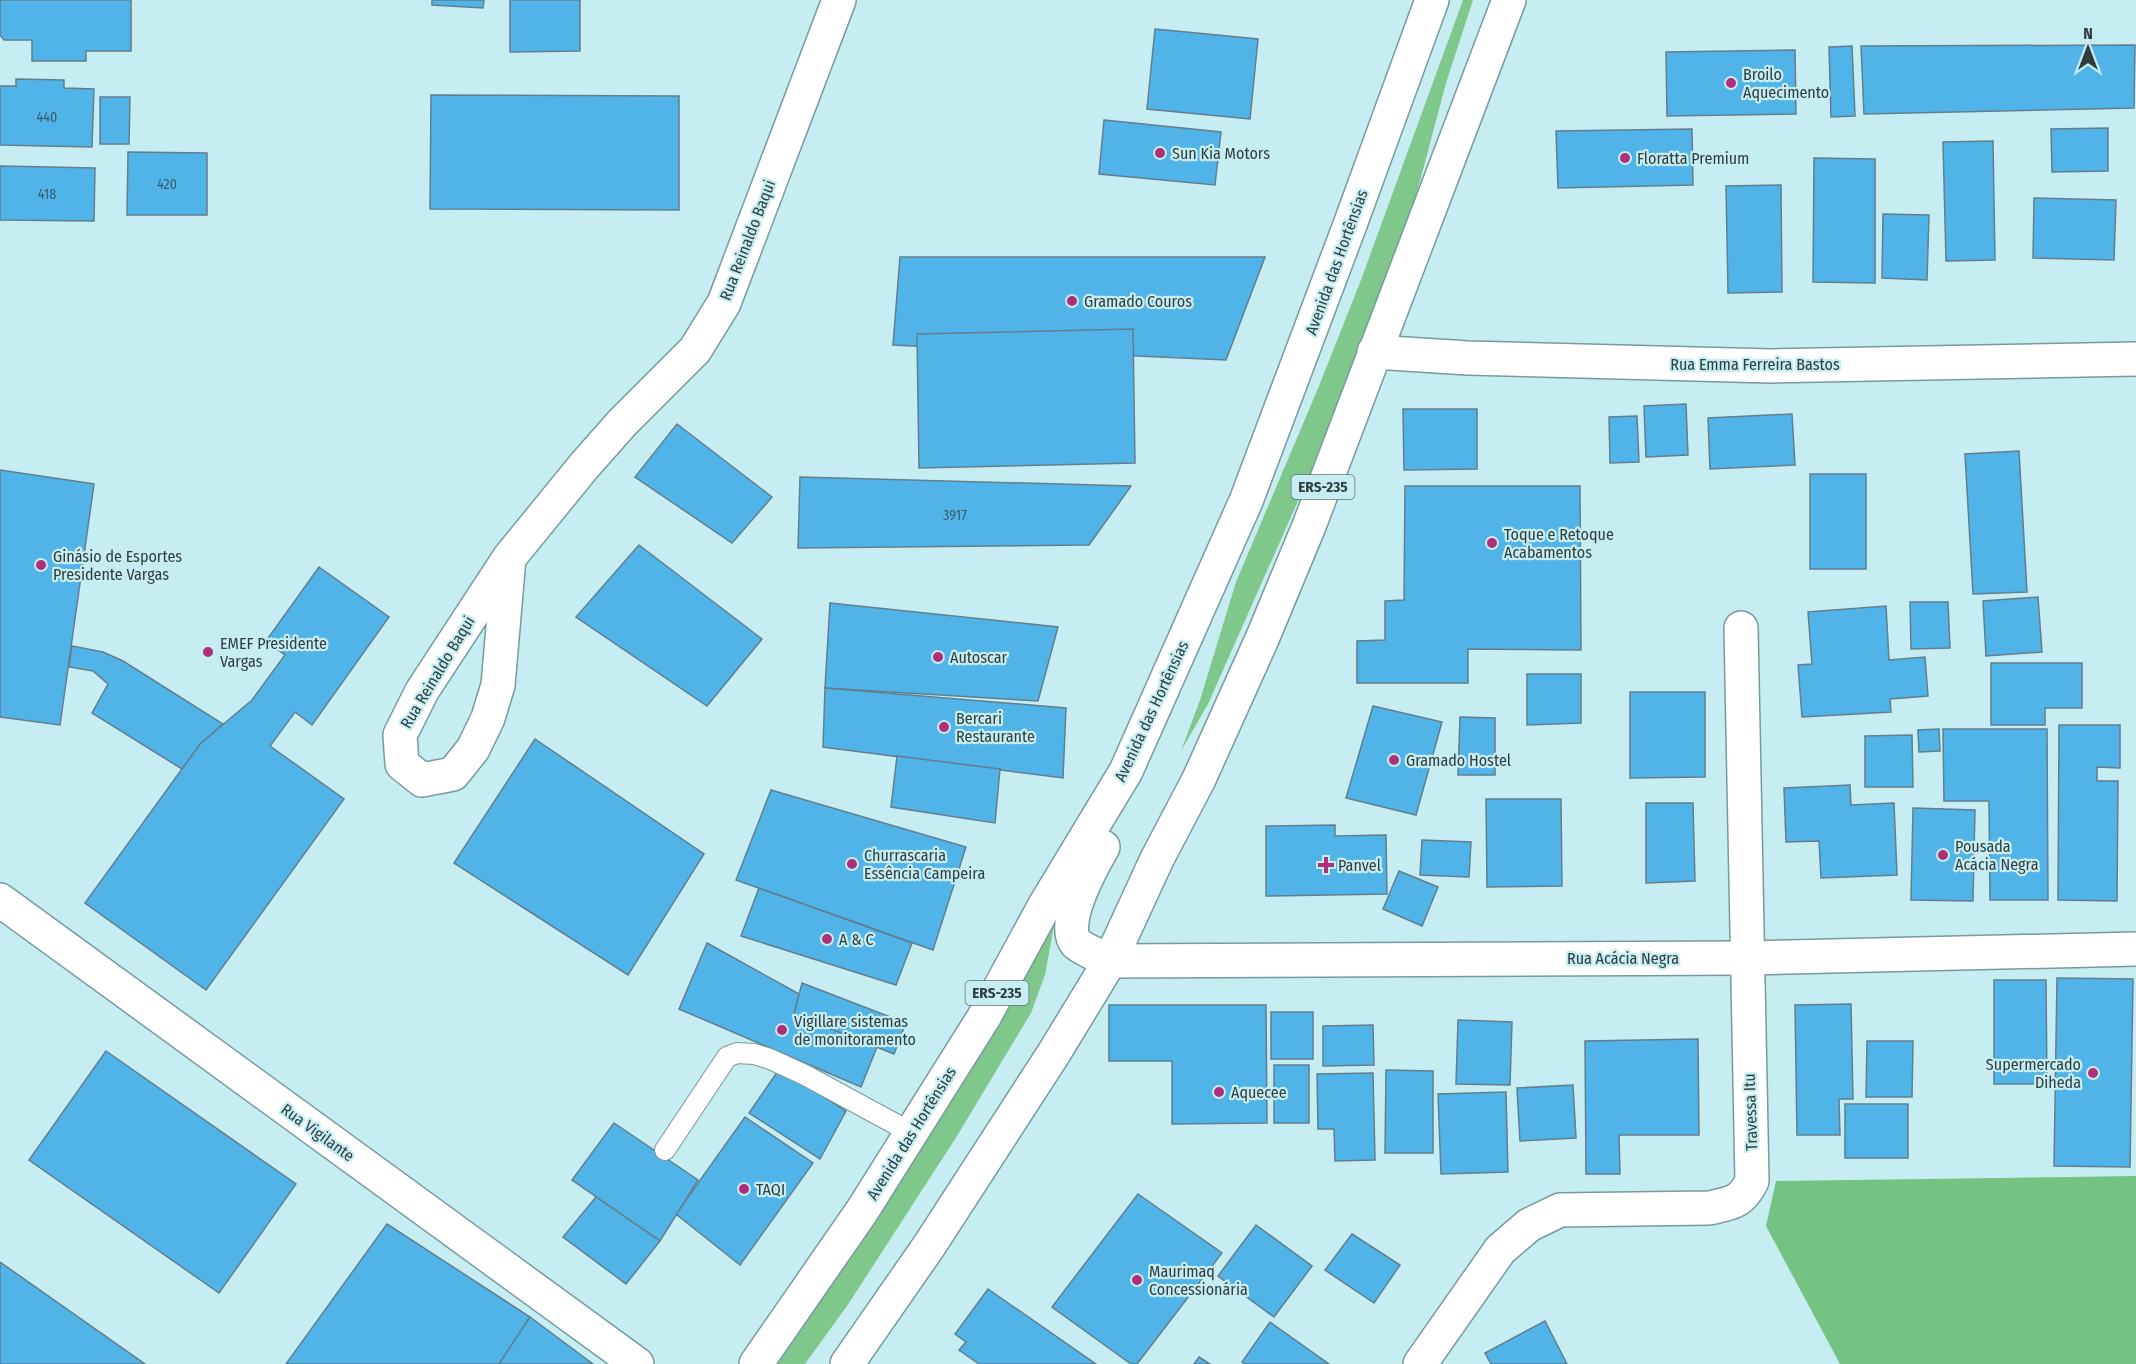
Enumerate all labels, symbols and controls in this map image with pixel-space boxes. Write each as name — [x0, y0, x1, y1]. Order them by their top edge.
north arrow — [2058, 18, 2118, 78]
text: N — [2083, 24, 2093, 43]
place label: Broilo Aquecimento — [1743, 65, 1829, 102]
marker: Broilo Aquecimento — [1724, 76, 1738, 90]
house number: 440 — [37, 109, 57, 126]
place label: Sun Kia Motors — [1172, 144, 1270, 163]
marker: Sun Kia Motors — [1153, 146, 1167, 160]
place label: Floratta Premium — [1637, 149, 1749, 168]
marker: Floratta Premium — [1618, 151, 1632, 165]
house number: 420 — [157, 176, 177, 193]
street label: Rua Reinaldo Baqui — [716, 177, 779, 303]
house number: 418 — [38, 186, 56, 203]
street label: Avenida das Hortênsias — [1301, 187, 1372, 337]
place label: Gramado Couros — [1084, 292, 1192, 311]
marker: Gramado Couros — [1065, 294, 1079, 308]
street label: Rua Emma Ferreira Bastos — [1670, 355, 1840, 374]
road number: ERS-235 — [1292, 475, 1354, 499]
house number: 3917 — [943, 507, 967, 524]
place label: Toque e Retoque Acabamentos — [1504, 525, 1614, 562]
marker: Toque e Retoque Acabamentos — [1485, 536, 1499, 550]
place label: Ginásio de Esportes Presidente Vargas — [53, 547, 182, 584]
marker: Ginásio de Esportes Presidente Vargas — [34, 558, 48, 572]
street label: Rua Reinaldo Baqui — [396, 613, 478, 732]
place label: EMEF Presidente Vargas — [220, 634, 327, 671]
street label: Avenida das Hortênsias — [1110, 638, 1193, 785]
marker: EMEF Presidente Vargas — [201, 645, 215, 659]
place label: Autoscar — [950, 648, 1008, 667]
marker: Autoscar — [931, 650, 945, 664]
place label: Bercari Restaurante — [956, 709, 1035, 746]
marker: Bercari Restaurante — [937, 720, 951, 734]
place label: Gramado Hostel — [1406, 751, 1511, 770]
marker: Gramado Hostel — [1387, 753, 1401, 767]
place label: Pousada Acácia Negra — [1955, 837, 2039, 874]
place label: Churrascaria Essência Campeira — [864, 846, 985, 883]
marker: Pousada Acácia Negra — [1936, 848, 1950, 862]
place label: Panvel — [1338, 856, 1381, 875]
marker: Churrascaria Essência Campeira — [845, 857, 859, 871]
marker: Panvel — [1319, 858, 1333, 872]
place label: A & C — [839, 930, 874, 949]
marker: A & C — [820, 932, 834, 946]
street label: Rua Acácia Negra — [1567, 949, 1679, 968]
road number: ERS-235 — [966, 981, 1028, 1005]
place label: Vigillare sistemas de monitoramento — [794, 1012, 916, 1049]
marker: Vigillare sistemas de monitoramento — [775, 1023, 789, 1037]
place label: Supermercado Diheda — [1986, 1055, 2081, 1092]
street label: Avenida das Hortênsias — [863, 1063, 960, 1203]
marker: Supermercado Diheda — [2086, 1066, 2100, 1080]
street label: Travessa Itu — [1740, 1073, 1761, 1151]
place label: Aquecee — [1231, 1083, 1287, 1102]
marker: Aquecee — [1212, 1085, 1226, 1099]
street label: Rua Vigilante — [277, 1100, 358, 1165]
place label: TAQI — [756, 1180, 785, 1199]
marker: TAQI — [737, 1182, 751, 1196]
place label: Maurimaq Concessionária — [1149, 1262, 1248, 1299]
marker: Maurimaq Concessionária — [1130, 1273, 1144, 1287]

